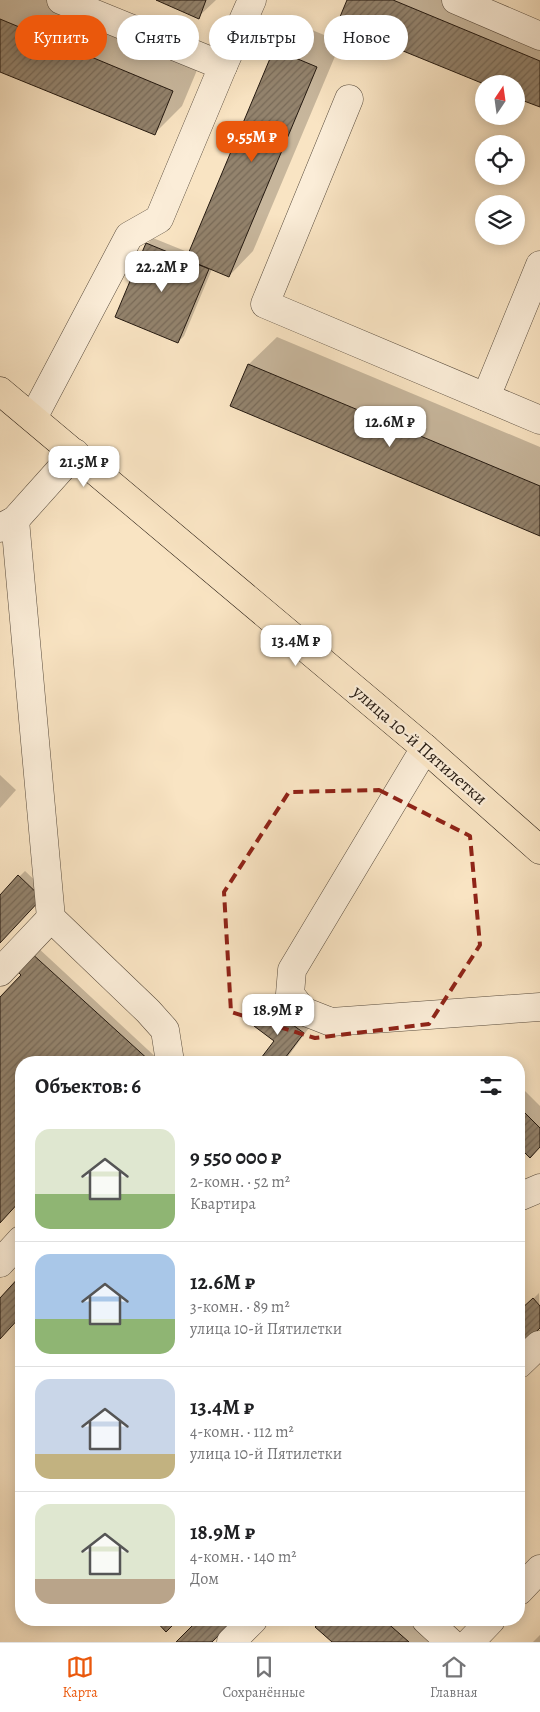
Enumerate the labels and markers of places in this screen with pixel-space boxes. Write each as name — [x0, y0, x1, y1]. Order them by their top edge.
pin: 9.55M ₽ — [206, 120, 298, 163]
pin: 22.2M ₽ — [116, 250, 208, 293]
pin: 12.6M ₽ — [344, 406, 436, 448]
pin: 21.5M ₽ — [38, 446, 130, 488]
pin: 13.4M ₽ — [250, 624, 342, 667]
pin: 18.9M ₽ — [232, 994, 324, 1036]

